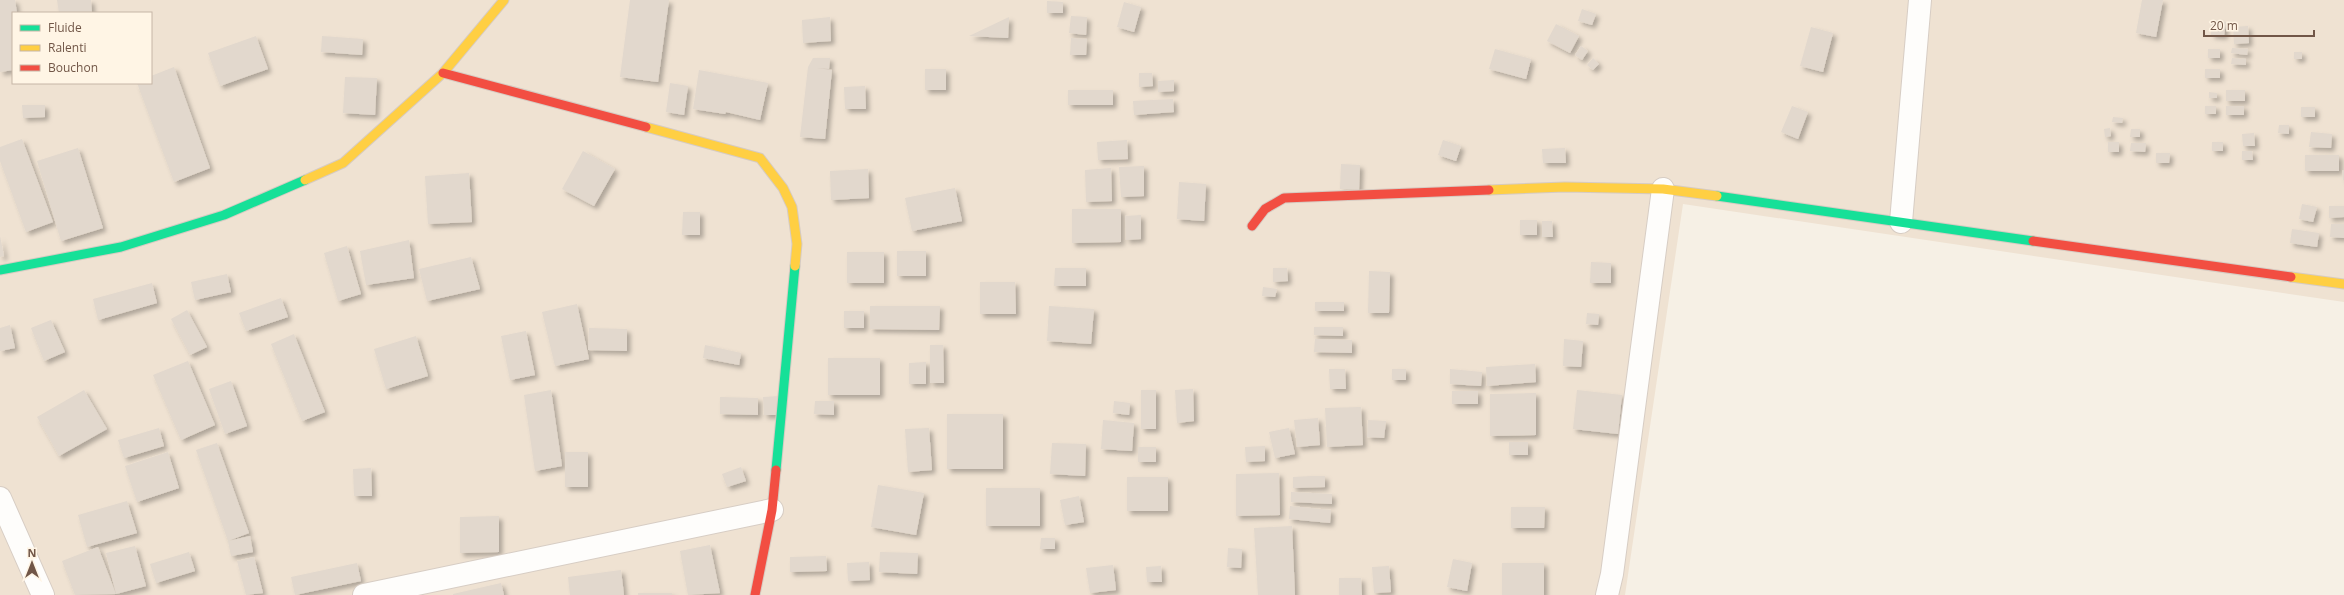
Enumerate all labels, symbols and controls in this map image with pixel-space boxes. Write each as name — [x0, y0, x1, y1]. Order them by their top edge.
legend — [12, 12, 152, 84]
scale bar — [2204, 12, 2314, 38]
text: 20 m — [2210, 17, 2238, 34]
text: Fluide — [48, 19, 82, 36]
text: Ralenti — [48, 39, 87, 56]
text: Bouchon — [48, 59, 98, 76]
north arrow — [12, 543, 52, 583]
text: N — [28, 545, 36, 560]

